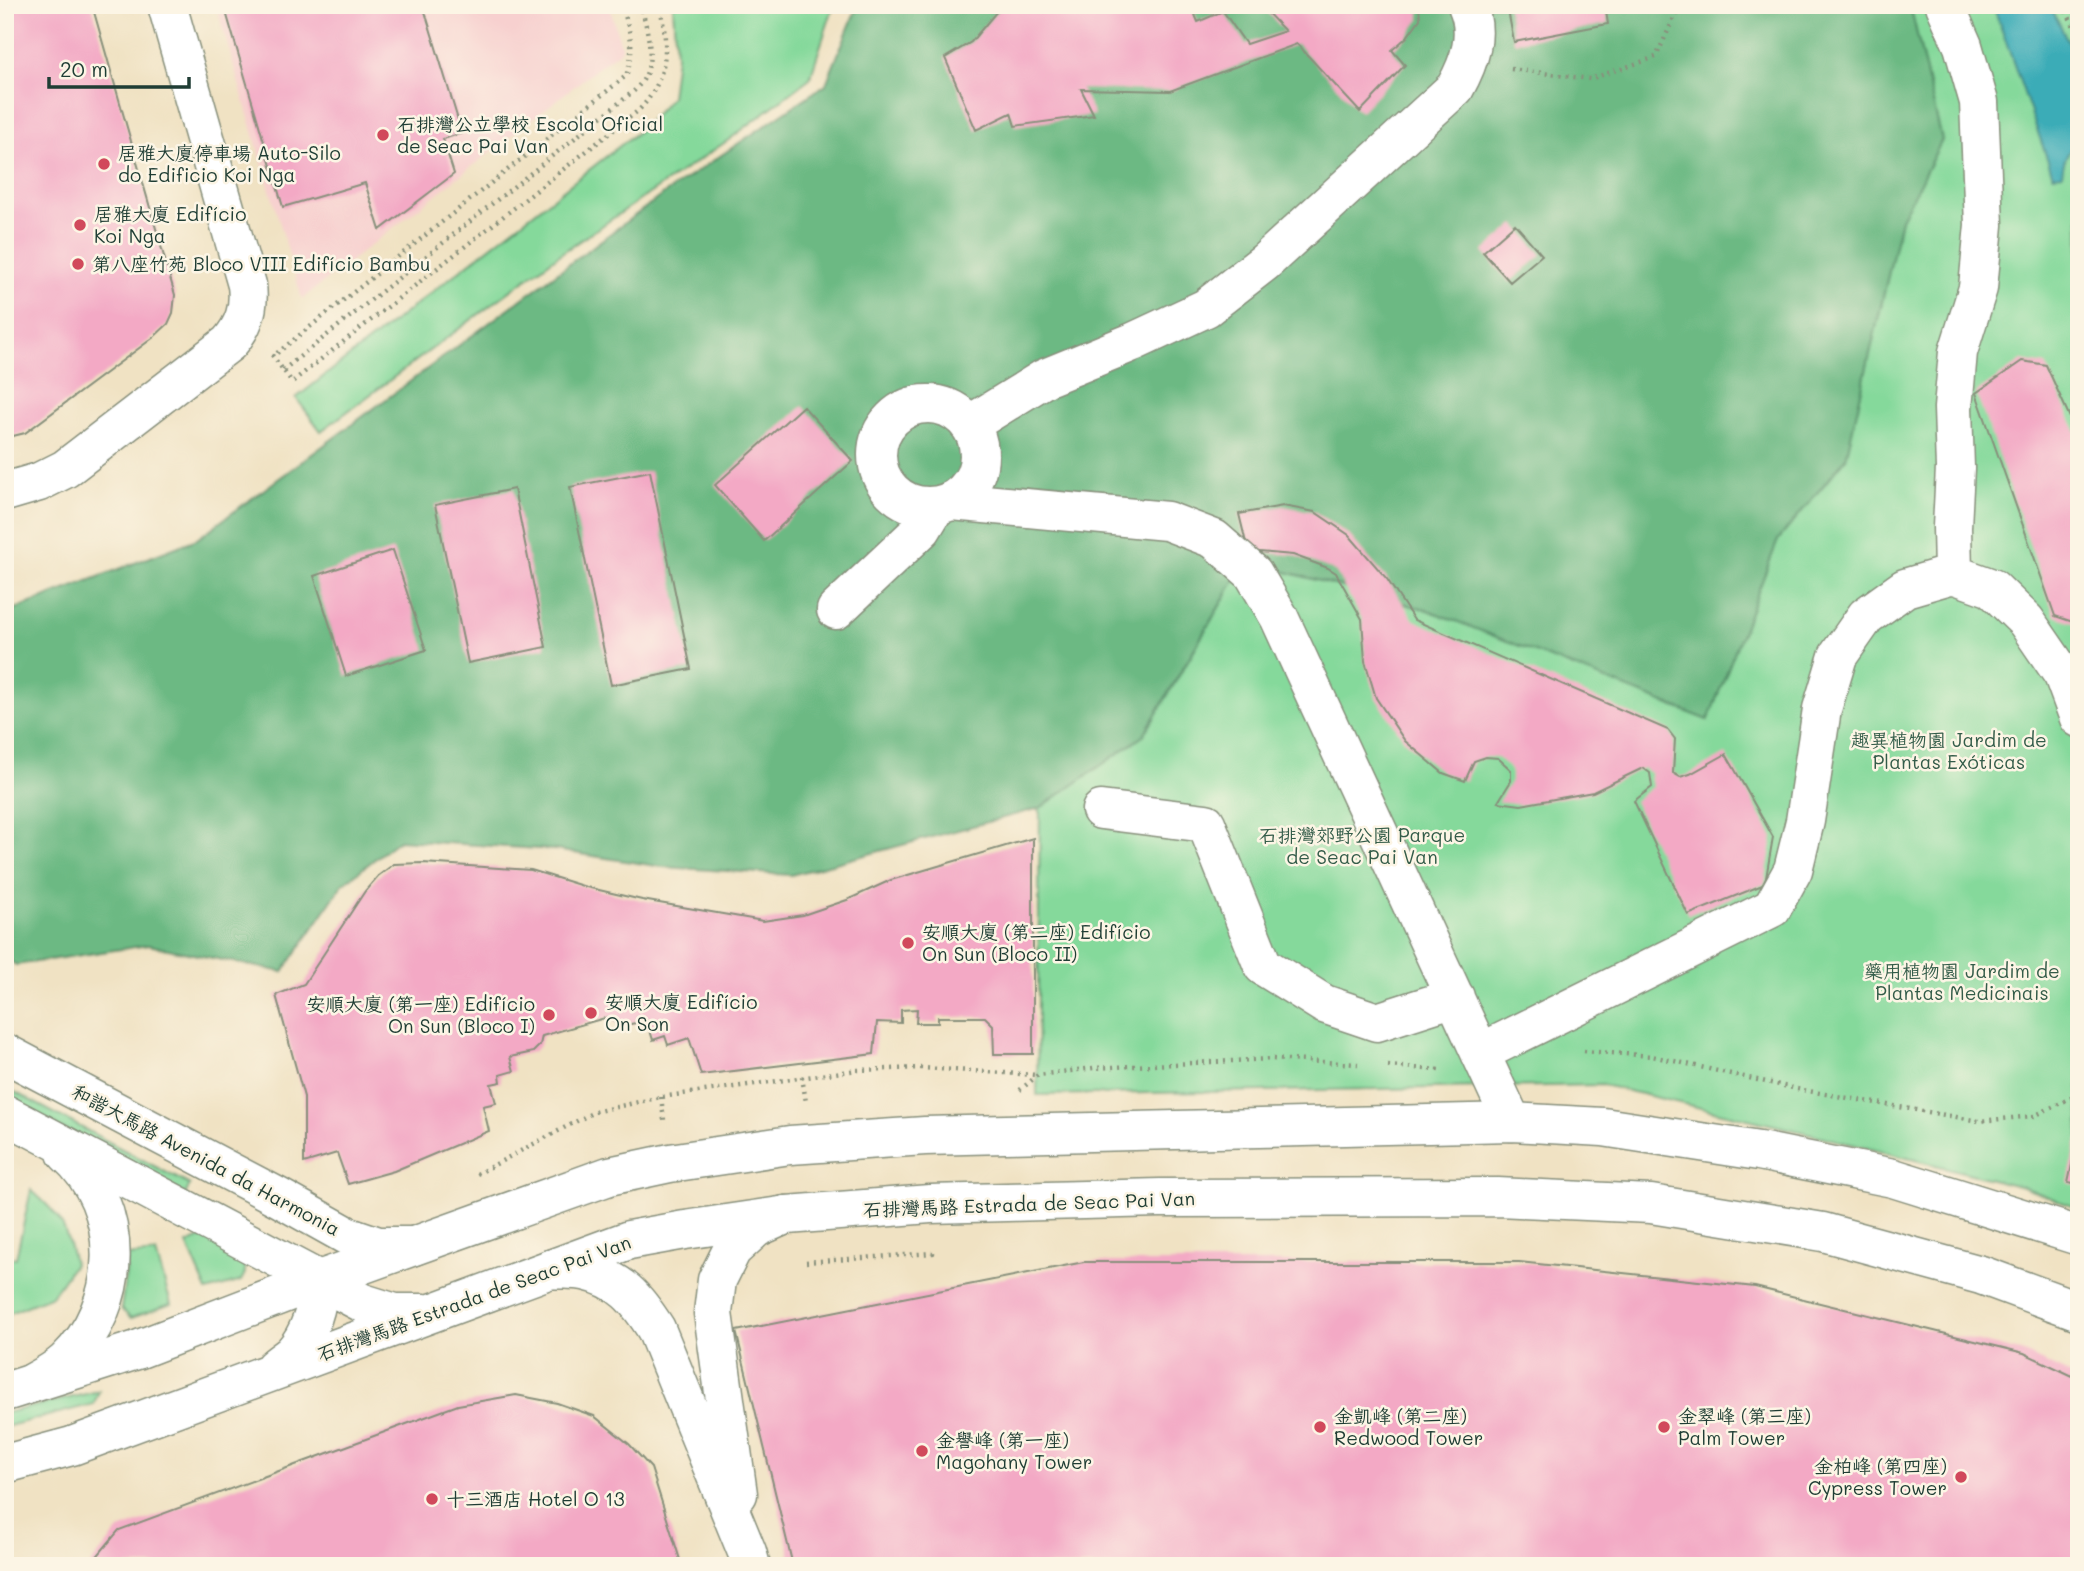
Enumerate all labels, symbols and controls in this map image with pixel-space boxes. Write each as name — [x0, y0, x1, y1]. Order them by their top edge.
scale bar — [49, 46, 189, 90]
text: 20 m — [60, 55, 108, 82]
place label: 石排灣公立學校 Escola Oficial de Seac Pai Van — [397, 111, 663, 158]
marker: 石排灣公立學校 Escola Oficial de Seac Pai Van — [375, 127, 391, 143]
place label: 居雅大廈停車場 Auto-Silo do Edificio Koi Nga — [118, 140, 341, 187]
marker: 居雅大廈停車場 Auto-Silo do Edificio Koi Nga — [96, 156, 112, 172]
place label: 居雅大廈 Edifício Koi Nga — [94, 201, 246, 248]
marker: 居雅大廈 Edifício Koi Nga — [72, 217, 88, 233]
place label: 第八座竹苑 Bloco VIII Edifício Bambu — [92, 251, 430, 276]
marker: 第八座竹苑 Bloco VIII Edifício Bambu — [70, 256, 86, 272]
park label: 趣異植物園 Jardim de Plantas Exóticas — [1851, 727, 2047, 774]
park label: 石排灣郊野公園 Parque de Seac Pai Van — [1259, 822, 1465, 869]
place label: 安順大廈 (第二座) Edifício On Sun (Bloco II) — [922, 919, 1150, 966]
marker: 安順大廈 (第二座) Edifício On Sun (Bloco II) — [900, 935, 916, 951]
park label: 藥用植物園 Jardim de Plantas Medicinais — [1864, 958, 2060, 1005]
place label: 安順大廈 Edifício On Son — [605, 989, 757, 1036]
place label: 安順大廈 (第一座) Edifício On Sun (Bloco I) — [307, 991, 535, 1038]
marker: 安順大廈 Edifício On Son — [583, 1005, 599, 1021]
marker: 安順大廈 (第一座) Edifício On Sun (Bloco I) — [541, 1007, 557, 1023]
street label: 和諧大馬路 Avenida da Harmonia — [68, 1078, 345, 1241]
street label: 石排灣馬路 Estrada de Seac Pai Van — [863, 1185, 1195, 1222]
street label: 石排灣馬路 Estrada de Seac Pai Van — [313, 1229, 634, 1366]
place label: 金凱峰 (第二座) Redwood Tower — [1334, 1403, 1483, 1450]
place label: 金翠峰 (第三座) Palm Tower — [1678, 1403, 1811, 1450]
marker: 金凱峰 (第二座) Redwood Tower — [1312, 1419, 1328, 1435]
marker: 金翠峰 (第三座) Palm Tower — [1656, 1419, 1672, 1435]
place label: 金譽峰 (第一座) Magohany Tower — [936, 1427, 1092, 1474]
marker: 金譽峰 (第一座) Magohany Tower — [914, 1443, 930, 1459]
place label: 金柏峰 (第四座) Cypress Tower — [1808, 1453, 1947, 1500]
marker: 金柏峰 (第四座) Cypress Tower — [1953, 1469, 1969, 1485]
place label: 十三酒店 Hotel O 13 — [446, 1486, 625, 1511]
marker: 十三酒店 Hotel O 13 — [424, 1491, 440, 1507]

